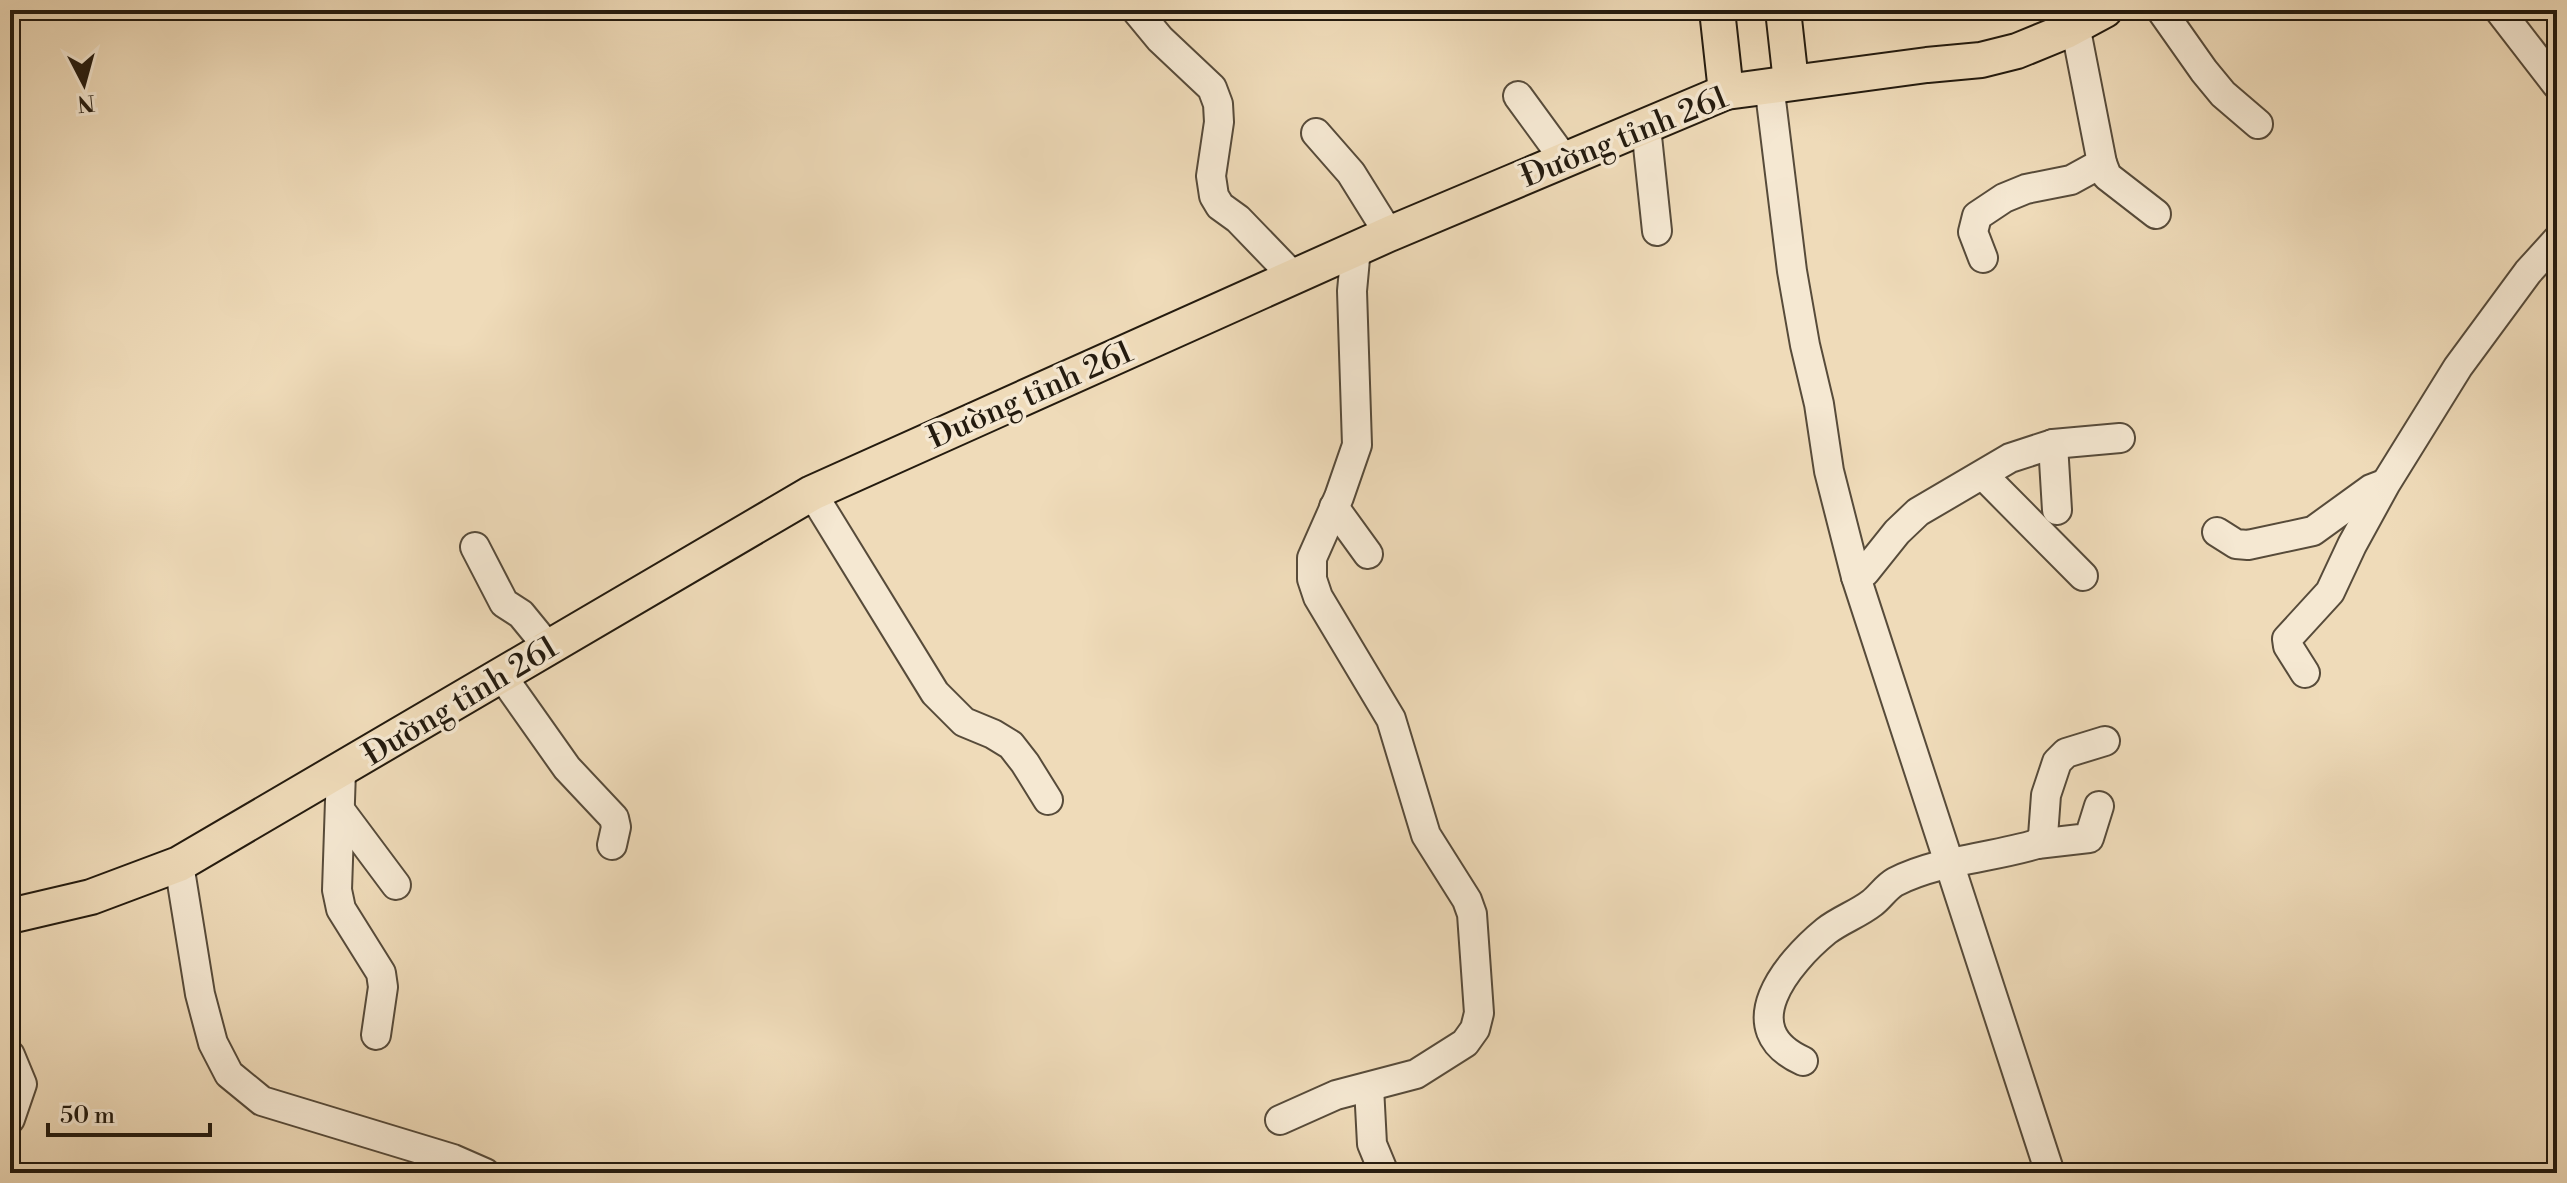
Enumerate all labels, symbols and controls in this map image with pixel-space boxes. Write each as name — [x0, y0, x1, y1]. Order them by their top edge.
north arrow — [44, 44, 124, 124]
street label: Đường tỉnh 261 — [1515, 77, 1734, 197]
text: N — [75, 88, 96, 117]
street label: Đường tỉnh 261 — [922, 332, 1139, 458]
street label: Đường tỉnh 261 — [356, 627, 565, 775]
scale bar — [48, 1087, 210, 1137]
text: 50 m — [60, 1101, 115, 1131]

